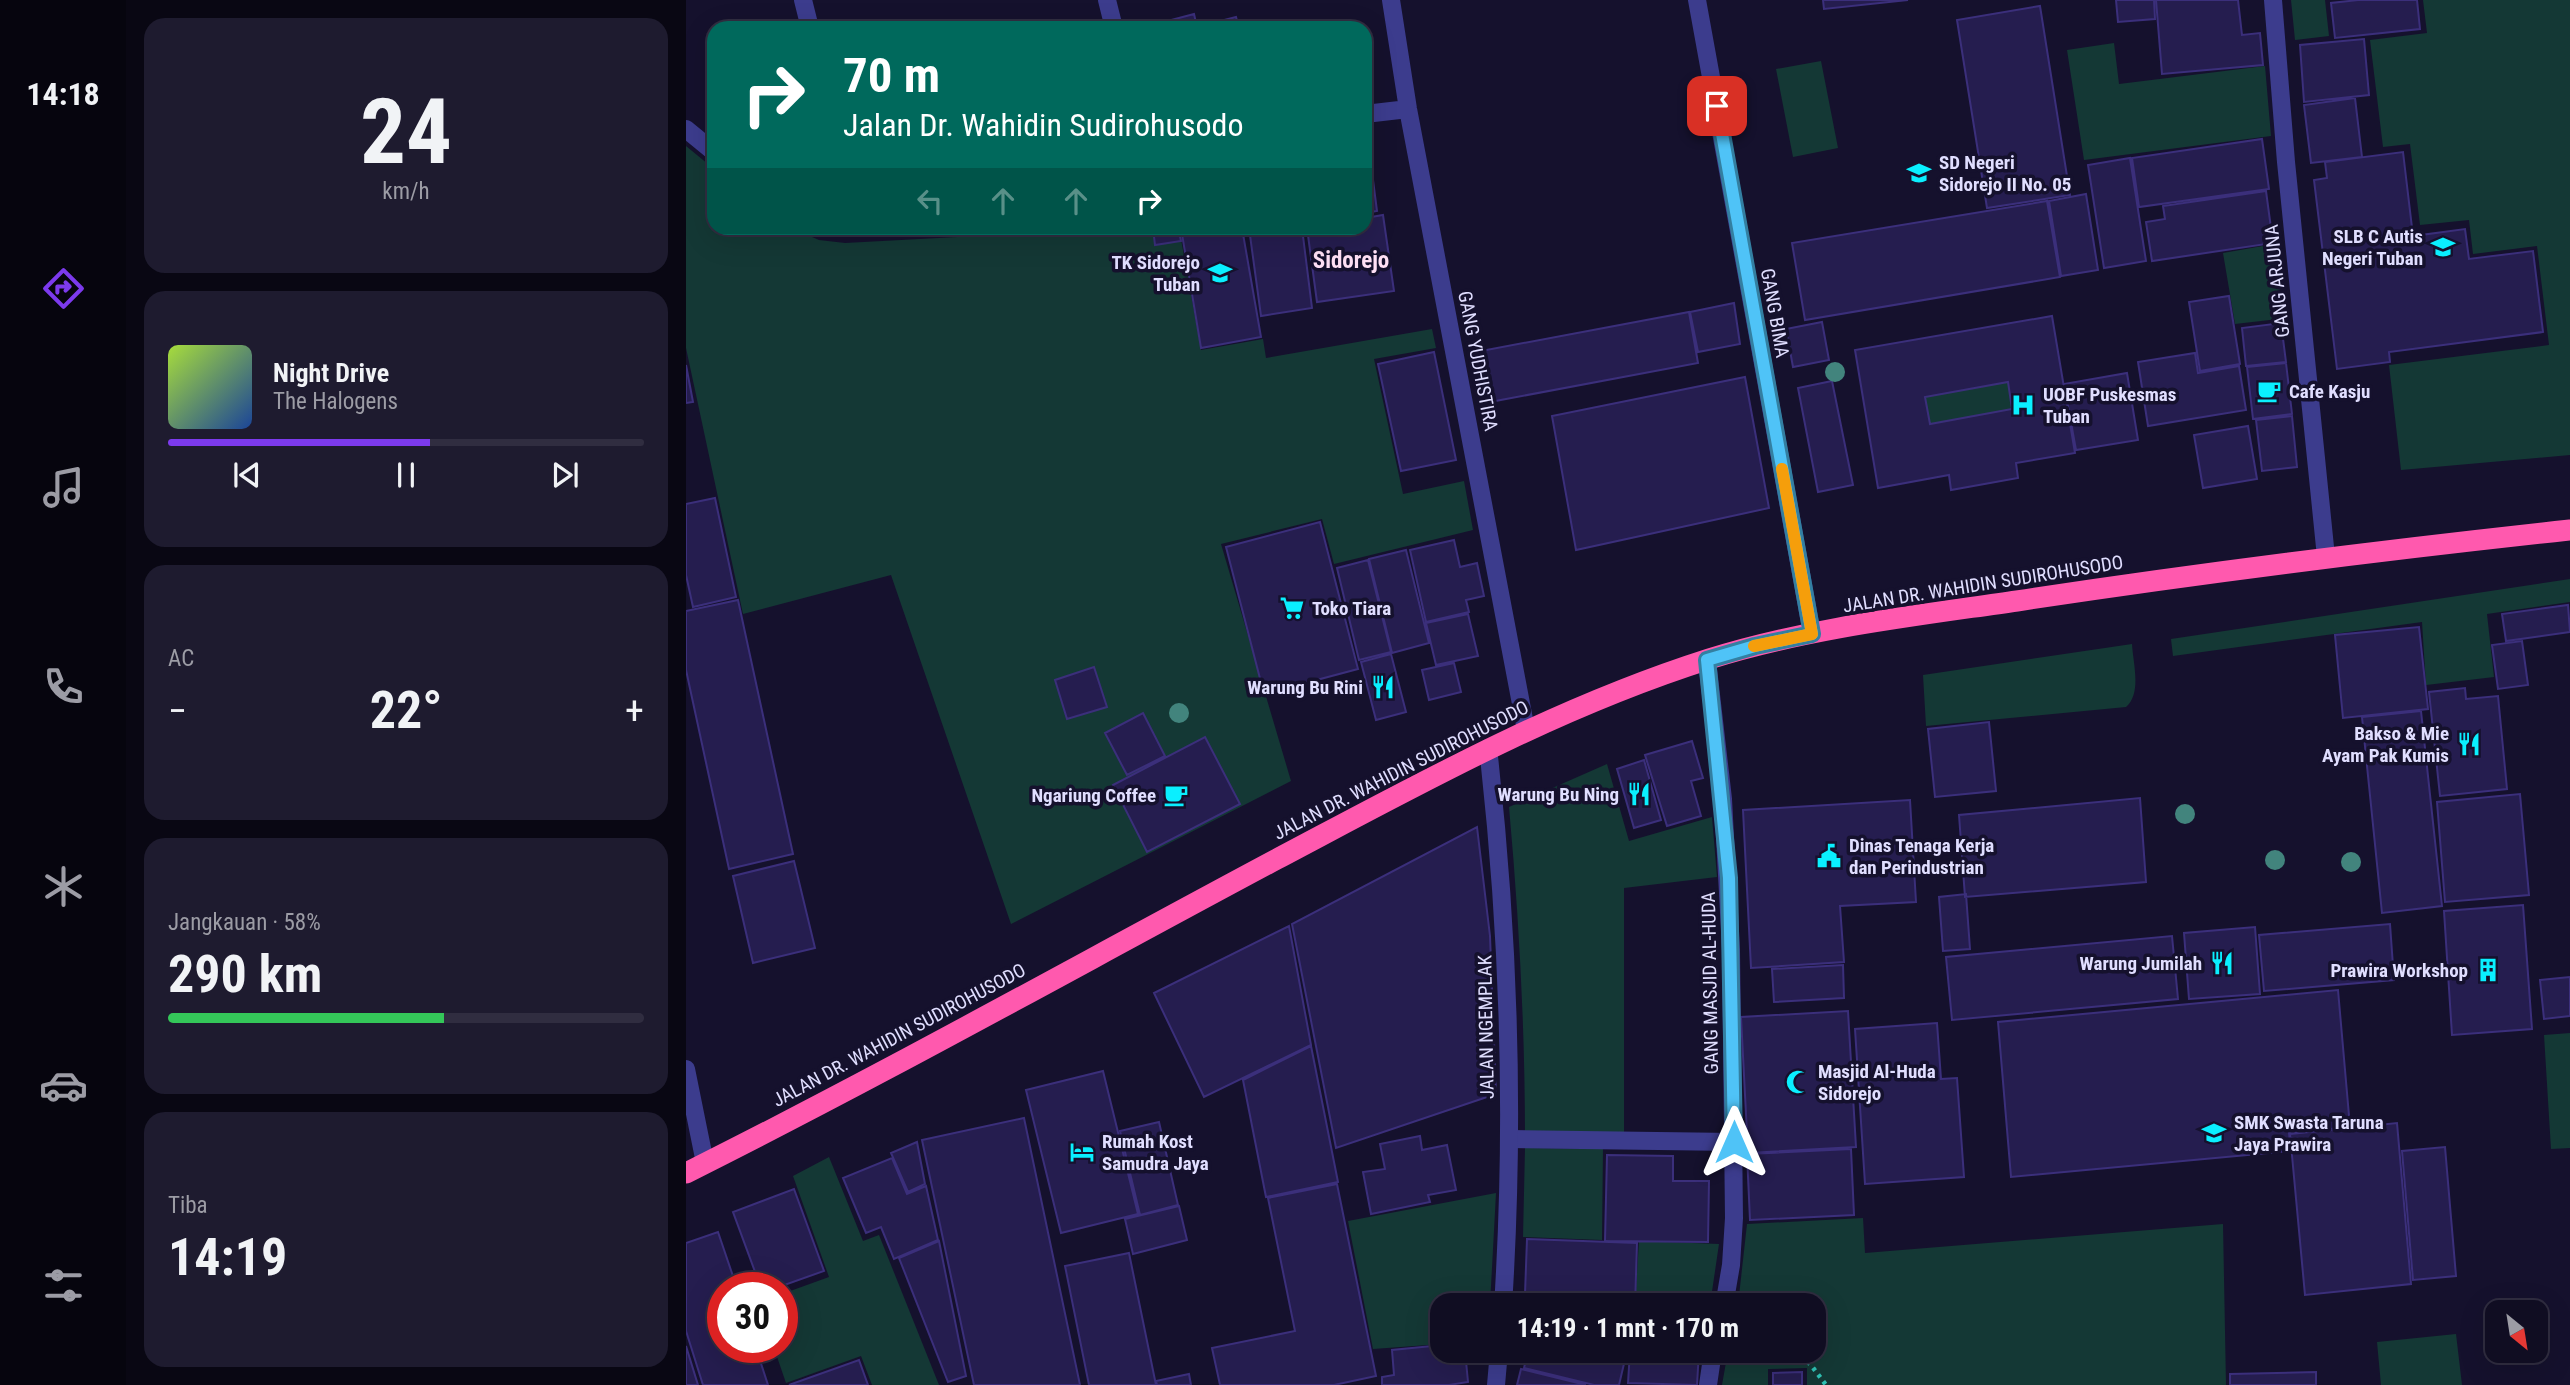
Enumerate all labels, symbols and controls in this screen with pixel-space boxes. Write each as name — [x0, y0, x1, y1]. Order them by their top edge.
text: 70 m — [843, 47, 940, 104]
icon: right — [728, 49, 819, 140]
text: 14:18 — [26, 75, 100, 113]
pin — [1687, 76, 1747, 136]
text: 24 — [360, 79, 452, 185]
icon: arrive — [1698, 87, 1736, 125]
text: Jalan Dr. Wahidin Sudirohusodo — [843, 106, 1244, 144]
place label: SD Negeri Sidorejo II No. 05 — [1939, 151, 2071, 196]
school or university icon: SD Negeri Sidorejo II No. 05 — [1905, 159, 1933, 187]
text: km/h — [382, 178, 430, 205]
icon: left — [911, 182, 949, 220]
icon: ahead — [984, 182, 1022, 220]
icon: ahead — [1057, 182, 1095, 220]
icon: right — [1130, 182, 1168, 220]
street label: GANG ARJUNA — [2260, 223, 2294, 339]
place label: SLB C Autis Negeri Tuban — [2322, 225, 2423, 270]
school or university icon: SLB C Autis Negeri Tuban — [2429, 233, 2457, 261]
district label: Sidorejo — [1313, 247, 1389, 274]
place label: TK Sidorejo Tuban — [1112, 251, 1200, 296]
school or university icon: TK Sidorejo Tuban — [1206, 259, 1234, 287]
icon: directions — [39, 264, 88, 313]
street label: GANG BIMA — [1756, 267, 1794, 359]
street label: GANG YUDHISTIRA — [1453, 289, 1503, 433]
text: Night Drive — [273, 358, 389, 388]
cafe icon: Cafe Kasju — [2255, 377, 2283, 405]
place label: Cafe Kasju — [2289, 380, 2370, 403]
place label: UOBF Puskesmas Tuban — [2043, 383, 2176, 428]
text: The Halogens — [273, 388, 398, 415]
hospital icon: UOBF Puskesmas Tuban — [2009, 391, 2037, 419]
icon: previous — [228, 456, 266, 494]
icon: pause — [387, 456, 425, 494]
icon: next — [546, 456, 584, 494]
icon: music — [39, 463, 88, 512]
street label: JALAN DR. WAHIDIN SUDIROHUSODO — [1841, 550, 2125, 618]
supermarket icon: Toko Tiara — [1278, 594, 1306, 622]
place label: Toko Tiara — [1312, 597, 1391, 620]
text: AC — [168, 645, 194, 672]
icon: phone — [39, 662, 88, 711]
restaurant icon: Warung Bu Rini — [1369, 673, 1397, 701]
place label: Warung Bu Rini — [1247, 676, 1363, 699]
text: 22° — [370, 680, 442, 741]
text: − — [168, 689, 187, 733]
text: + — [625, 689, 644, 733]
street label: JALAN DR. WAHIDIN SUDIROHUSODO — [1269, 695, 1533, 845]
place label: Bakso & Mie Ayam Pak Kumis — [2322, 722, 2449, 767]
restaurant icon: Bakso & Mie Ayam Pak Kumis — [2455, 730, 2483, 758]
restaurant icon: Warung Bu Ning — [1625, 780, 1653, 808]
cafe icon: Ngariung Coffee — [1162, 781, 1190, 809]
place label: Warung Bu Ning — [1497, 783, 1619, 806]
place label: Ngariung Coffee — [1031, 784, 1156, 807]
place label: Dinas Tenaga Kerja dan Perindustrian — [1849, 834, 1994, 879]
public building icon: Dinas Tenaga Kerja dan Perindustrian — [1815, 842, 1843, 870]
icon: climate — [39, 862, 88, 911]
street label: GANG MASJID AL-HUDA — [1697, 891, 1723, 1075]
text: Jangkauan · 58% — [168, 909, 321, 936]
text: 290 km — [168, 944, 322, 1005]
restaurant icon: Warung Jumilah — [2208, 949, 2236, 977]
place label: Warung Jumilah — [2080, 952, 2202, 975]
street label: JALAN NGEMPLAK — [1473, 954, 1499, 1099]
building icon: Prawira Workshop — [2474, 956, 2502, 984]
street label: JALAN DR. WAHIDIN SUDIROHUSODO — [768, 958, 1030, 1112]
place label: Prawira Workshop — [2330, 959, 2468, 982]
place label: Masjid Al-Huda Sidorejo — [1818, 1060, 1936, 1105]
icon: car — [39, 1061, 88, 1110]
mosque icon: Masjid Al-Huda Sidorejo — [1784, 1068, 1812, 1096]
position arrow — [1697, 1105, 1771, 1179]
place label: SMK Swasta Taruna Jaya Prawira — [2234, 1111, 2384, 1156]
school or university icon: SMK Swasta Taruna Jaya Prawira — [2200, 1119, 2228, 1147]
place label: Rumah Kost Samudra Jaya — [1102, 1130, 1209, 1175]
hotel icon: Rumah Kost Samudra Jaya — [1068, 1138, 1096, 1166]
text: Tiba — [168, 1192, 208, 1219]
text: 14:19 — [168, 1227, 287, 1288]
icon: filters — [39, 1261, 88, 1310]
speed limit sign: 30 — [707, 1272, 798, 1363]
north arrow — [2485, 1300, 2548, 1363]
map controls — [2485, 1300, 2548, 1363]
text: 14:19 · 1 mnt · 170 m — [1517, 1313, 1739, 1343]

